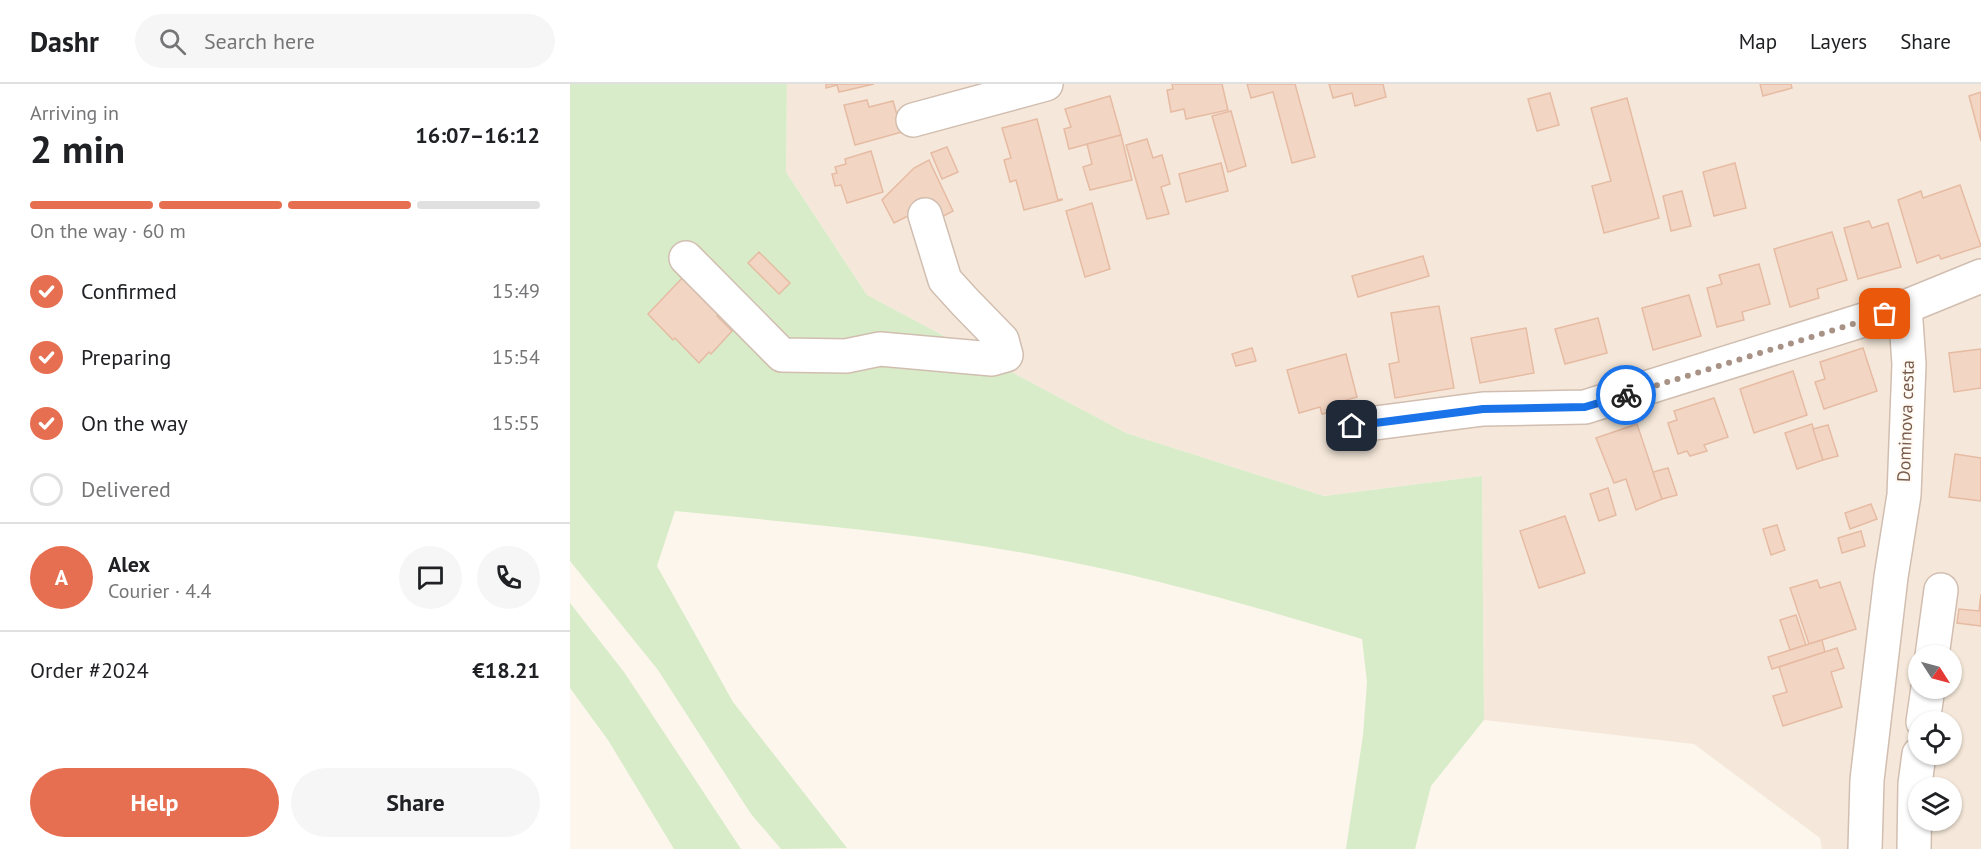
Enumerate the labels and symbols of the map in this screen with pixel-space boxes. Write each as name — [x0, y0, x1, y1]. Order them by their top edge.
pin — [1859, 288, 1910, 339]
street label: Dominova cesta — [1892, 360, 1919, 482]
courier — [1596, 365, 1656, 425]
pin — [1326, 400, 1377, 451]
north arrow — [1908, 645, 1962, 699]

